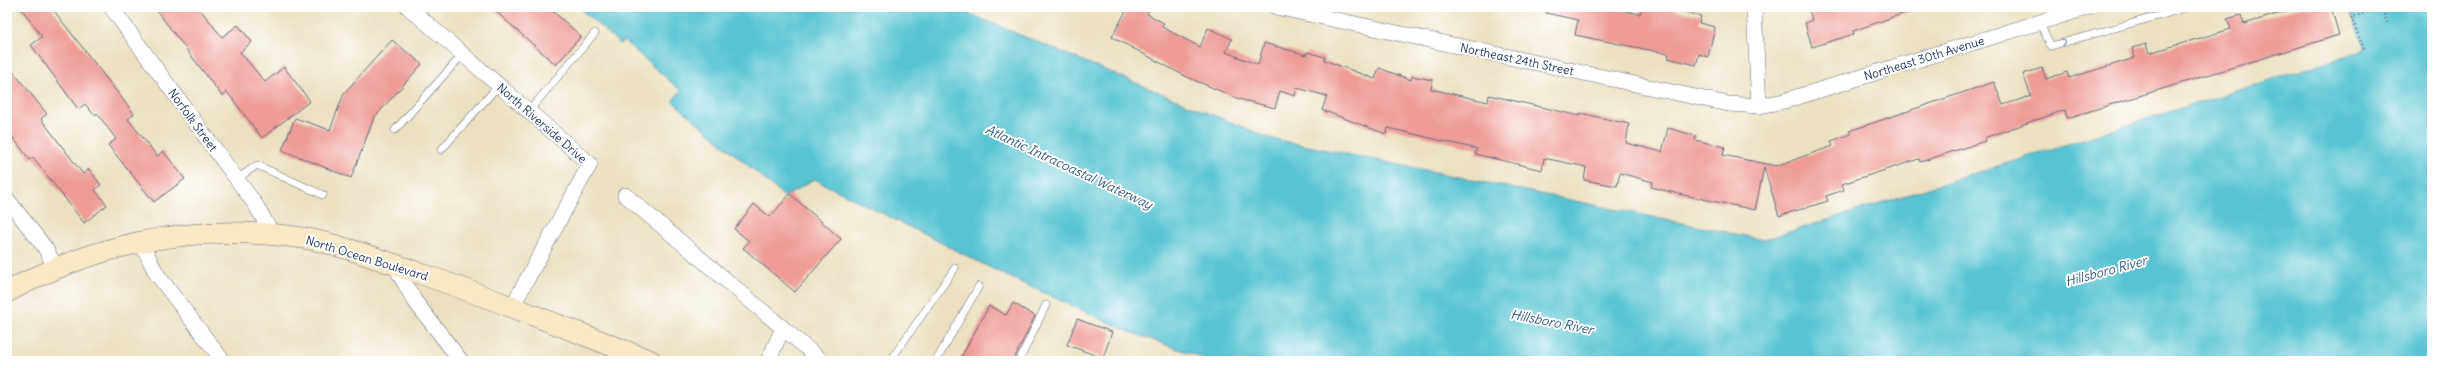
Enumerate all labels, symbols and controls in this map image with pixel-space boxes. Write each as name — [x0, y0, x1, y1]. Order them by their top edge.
street label: Northeast 30th Avenue — [1862, 33, 1986, 83]
one-way arrow — [2060, 39, 2066, 47]
street label: Northeast 24th Street — [1459, 40, 1575, 78]
street label: North Riverside Drive — [494, 80, 590, 166]
street label: Norfolk Street — [165, 86, 221, 154]
water label: Atlantic Intracoastal Waterway — [983, 121, 1157, 214]
street label: North Ocean Boulevard — [304, 232, 430, 284]
water label: Hillsboro River — [2063, 252, 2150, 290]
water label: Hillsboro River — [1509, 306, 1596, 339]

